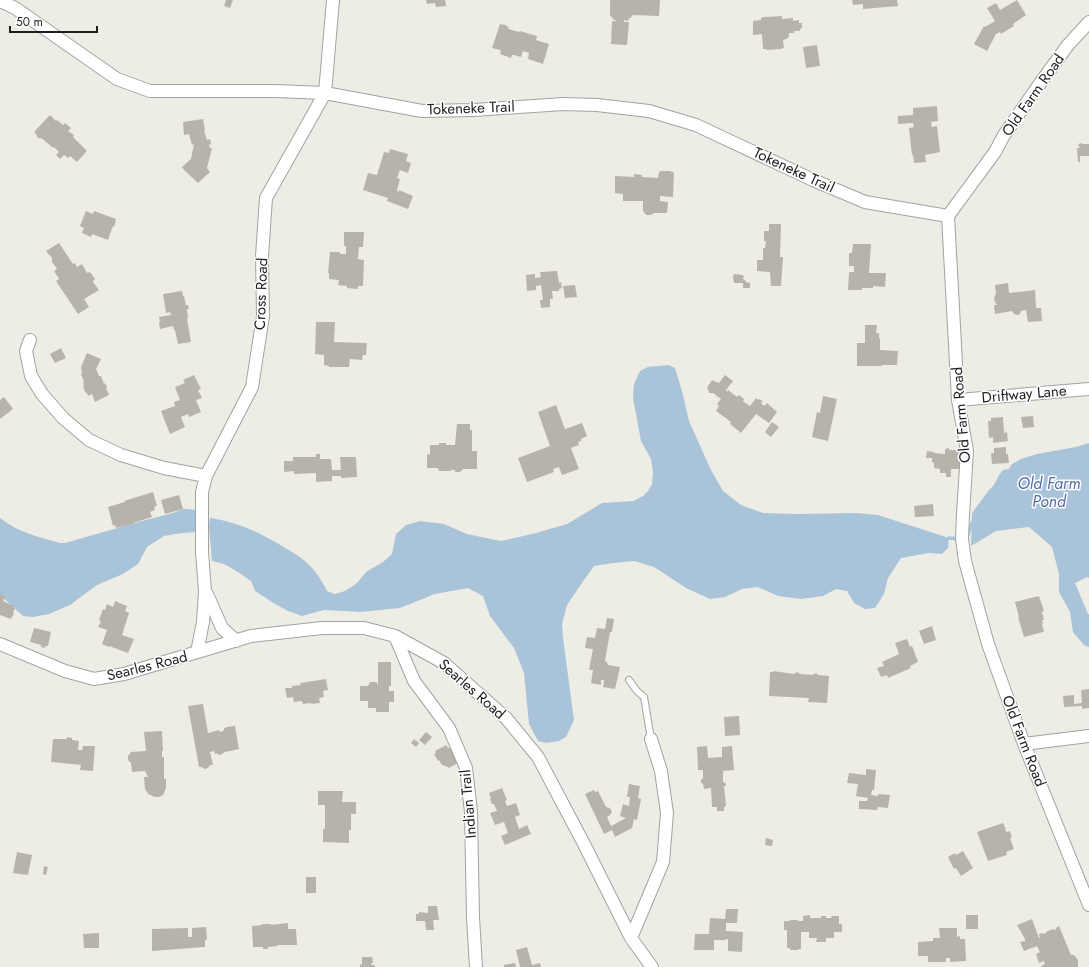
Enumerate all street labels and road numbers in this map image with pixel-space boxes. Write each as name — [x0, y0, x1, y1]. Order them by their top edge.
street label: Old Farm Road — [996, 49, 1070, 141]
street label: Tokeneke Trail — [427, 95, 515, 121]
street label: Tokeneke Trail — [750, 142, 838, 198]
street label: Cross Road — [249, 257, 273, 331]
street label: Old Farm Road — [946, 366, 976, 464]
street label: Driftway Lane — [981, 379, 1068, 409]
street label: Searles Road — [104, 645, 190, 687]
street label: Searles Road — [434, 654, 510, 724]
street label: Old Farm Road — [996, 692, 1052, 790]
street label: Indian Trail — [454, 769, 482, 839]

